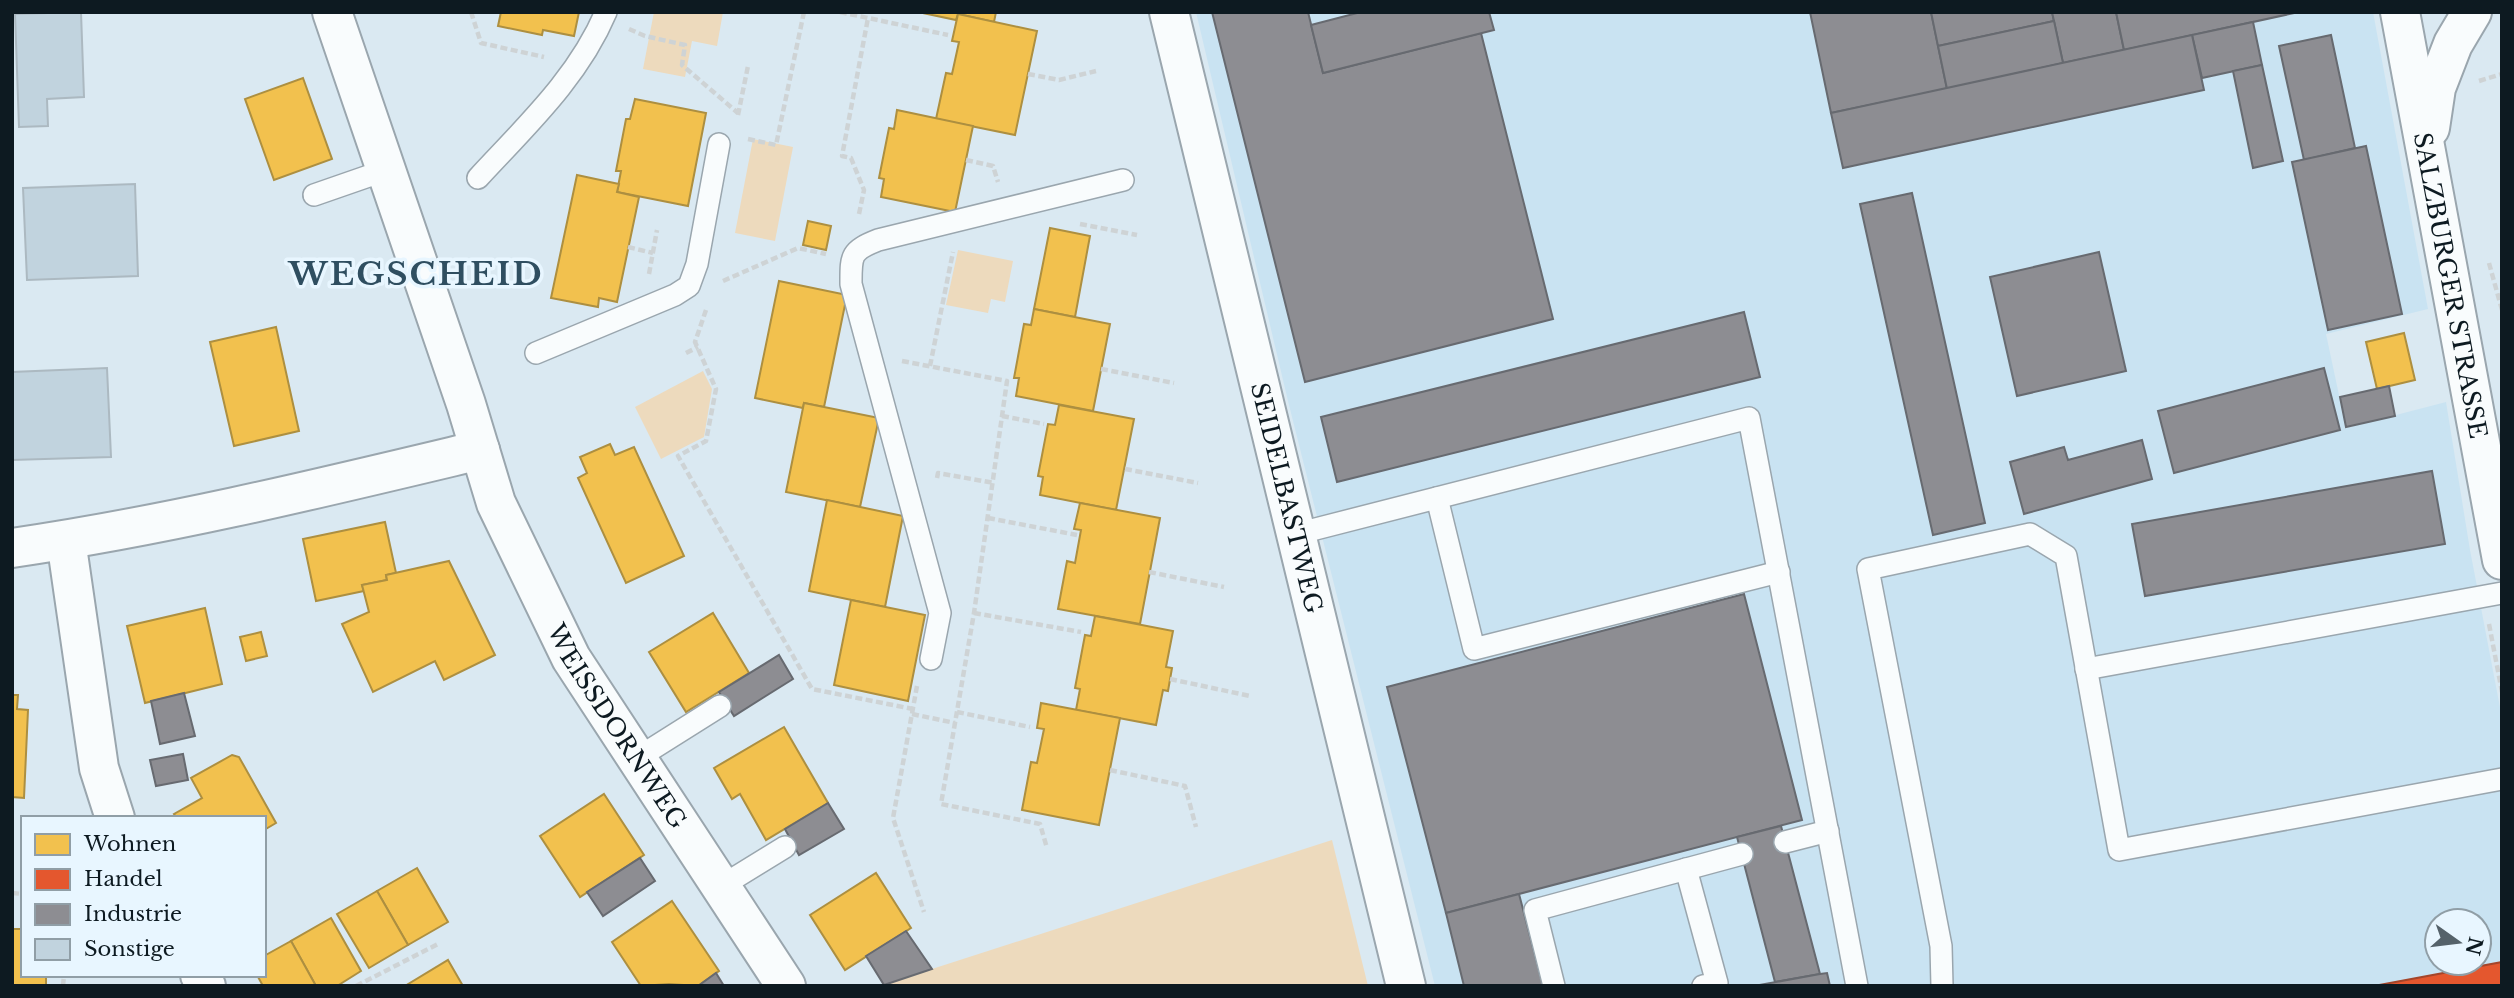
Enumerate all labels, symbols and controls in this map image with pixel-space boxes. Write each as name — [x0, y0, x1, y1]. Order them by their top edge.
street label: SALZBURGER STRASSE — [2408, 130, 2494, 441]
district label: WEGSCHEID — [287, 254, 544, 294]
street label: SEIDELBASTWEG — [1245, 380, 1329, 616]
street label: WEISSDORNWEG — [542, 618, 693, 834]
legend — [21, 816, 266, 977]
text: Wohnen — [83, 831, 176, 857]
text: Handel — [84, 866, 163, 892]
text: Industrie — [84, 901, 182, 927]
north arrow — [2423, 907, 2493, 977]
text: N — [2461, 935, 2487, 958]
text: Sonstige — [84, 936, 175, 962]

